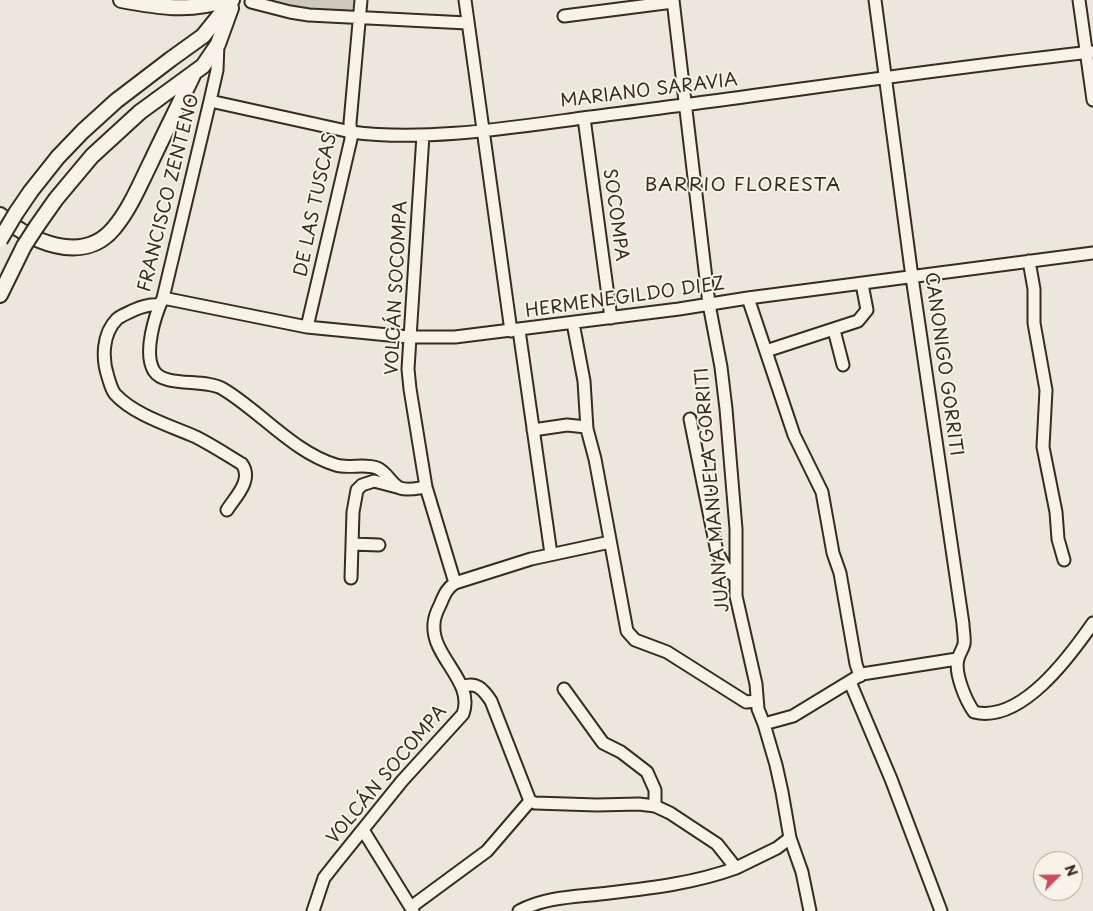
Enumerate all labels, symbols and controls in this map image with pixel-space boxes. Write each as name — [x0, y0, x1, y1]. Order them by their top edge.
street label: MARIANO SARAVIA — [559, 69, 739, 113]
street label: FRANCISCO ZENTENO — [134, 92, 204, 294]
street label: DE LAS TUSCAS — [290, 131, 342, 279]
street label: SOCOMPA — [598, 167, 632, 263]
district label: BARRIO FLORESTA — [644, 175, 842, 197]
street label: VOLCÁN SOCOMPA — [382, 200, 412, 376]
street label: CANONIGO GORRITI — [919, 271, 967, 457]
street label: HERMENEGILDO DIEZ — [524, 273, 726, 323]
street label: JUANA MANUELA GORRITI — [692, 367, 734, 613]
street label: VOLCÁN SOCOMPA — [323, 701, 451, 849]
north arrow — [1033, 851, 1083, 901]
text: N — [1060, 861, 1083, 880]

